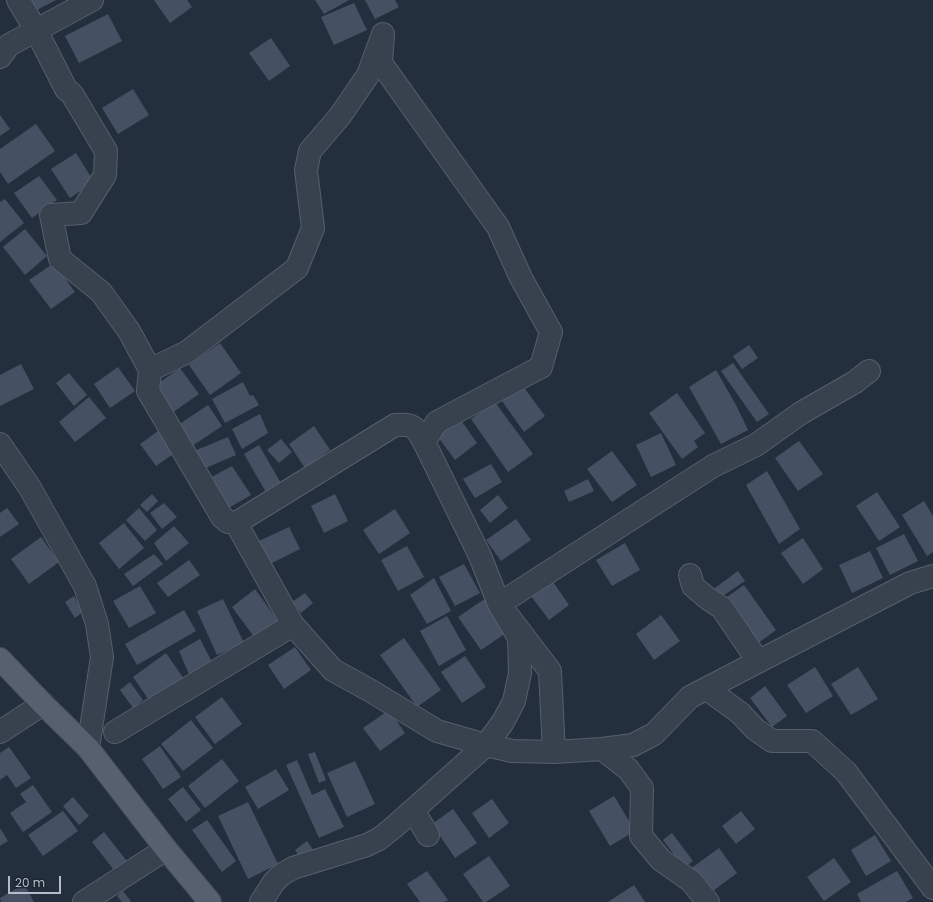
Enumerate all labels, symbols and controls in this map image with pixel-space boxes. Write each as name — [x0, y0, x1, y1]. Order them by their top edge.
scale bar — [10, 868, 63, 894]
text: 20 m — [15, 874, 45, 891]

